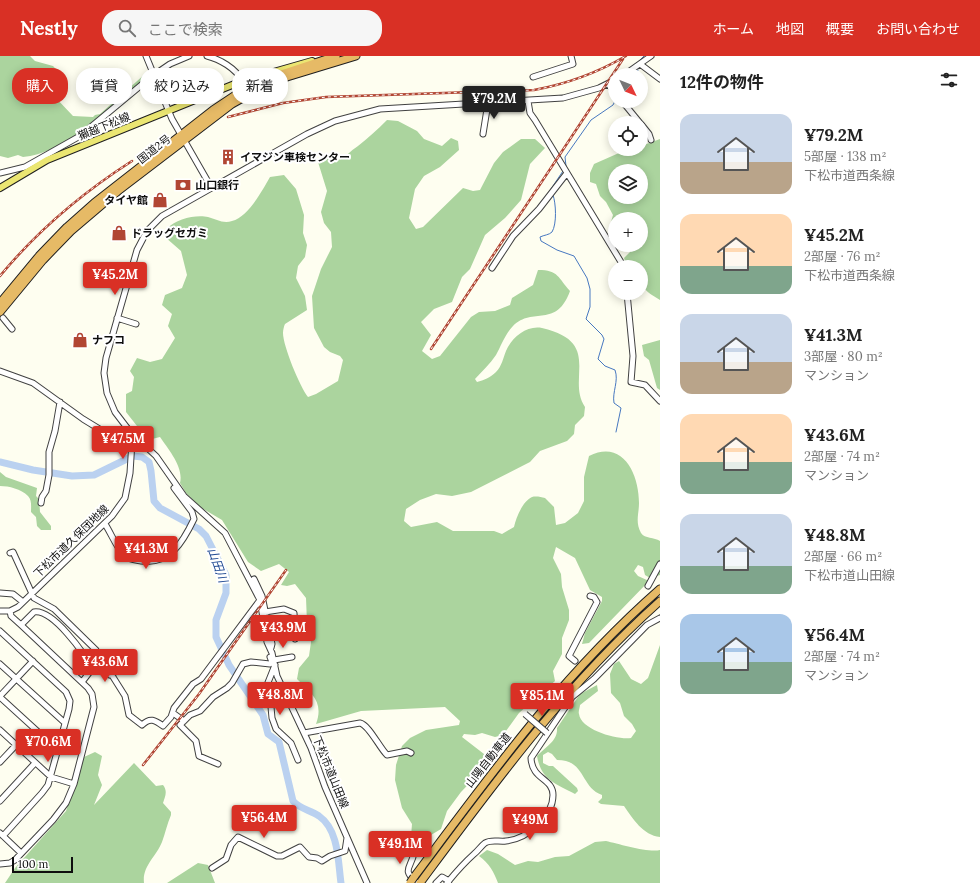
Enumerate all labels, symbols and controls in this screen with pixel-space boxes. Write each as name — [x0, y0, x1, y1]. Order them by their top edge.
search box — [102, 10, 382, 46]
text: Nestly — [20, 16, 78, 40]
icon: search — [116, 17, 138, 39]
text: ここで検索 — [148, 20, 223, 39]
text: ホーム — [712, 20, 754, 38]
text: 地図 — [776, 20, 804, 38]
text: 概要 — [826, 20, 854, 38]
text: お問い合わせ — [876, 20, 960, 38]
chip: 購入 — [12, 68, 68, 104]
chip: 賃貸 — [76, 68, 132, 104]
chip: 絞り込み — [140, 68, 224, 104]
chip: 新着 — [232, 68, 288, 104]
north arrow — [608, 68, 648, 108]
map controls — [608, 68, 648, 300]
icon: filters — [938, 69, 960, 91]
text: 12件の物件 — [680, 71, 764, 93]
pin: ¥79.2M — [461, 86, 527, 120]
text: ¥79.2M — [471, 90, 517, 107]
street label: 獺越下松線 — [76, 109, 132, 143]
button: locate — [608, 116, 648, 156]
text: ¥79.2M — [804, 124, 863, 146]
icon: home — [712, 130, 760, 178]
street label: 国道2号 — [134, 132, 174, 166]
building icon: イマジン車検センター — [219, 148, 237, 166]
text: 5部屋 · 138 m² — [804, 148, 887, 165]
place label: イマジン車検センター — [240, 150, 350, 164]
button: layers — [608, 164, 648, 204]
text: 下松市道西条線 — [804, 167, 895, 184]
bank icon: 山口銀行 — [174, 176, 192, 194]
place label: 山口銀行 — [195, 178, 239, 192]
shop icon: タイヤ館 — [151, 191, 169, 209]
place label: タイヤ館 — [104, 193, 148, 207]
button: + — [608, 212, 648, 252]
shop icon: ドラッグセガミ — [110, 224, 128, 242]
text: ¥45.2M — [804, 224, 864, 246]
place label: ドラッグセガミ — [131, 226, 208, 240]
icon: home — [712, 230, 760, 278]
text: 2部屋 · 76 m² — [804, 248, 881, 265]
button: − — [608, 260, 648, 300]
pin: ¥45.2M — [82, 262, 148, 296]
text: ¥45.2M — [92, 266, 138, 283]
text: 下松市道西条線 — [804, 267, 895, 284]
text: ¥41.3M — [804, 324, 862, 346]
icon: home — [712, 330, 760, 378]
shop icon: ナフコ — [71, 331, 89, 349]
place label: ナフコ — [92, 333, 125, 347]
text: 3部屋 · 80 m² — [804, 348, 883, 365]
text: マンション — [804, 367, 869, 384]
text: ¥43.6M — [804, 424, 865, 446]
pin: ¥47.5M — [90, 426, 156, 460]
text: ¥47.5M — [101, 430, 145, 447]
icon: home — [712, 430, 760, 478]
text: 2部屋 · 74 m² — [804, 448, 880, 465]
text: マンション — [804, 467, 869, 484]
street label: 下松市道久保団地線 — [31, 502, 111, 580]
text: ¥48.8M — [804, 524, 866, 546]
icon: home — [712, 530, 760, 578]
pin: ¥41.3M — [113, 536, 179, 570]
text: ¥41.3M — [124, 540, 168, 557]
water label: 山田川 — [205, 546, 232, 586]
text: 2部屋 · 66 m² — [804, 548, 882, 565]
text: 下松市道山田線 — [804, 567, 895, 584]
pin: ¥43.9M — [250, 615, 316, 649]
text: ¥43.9M — [260, 619, 306, 636]
text: ¥56.4M — [804, 624, 865, 646]
icon: home — [712, 630, 760, 678]
text: 2部屋 · 74 m² — [804, 648, 880, 665]
pin: ¥43.6M — [72, 649, 138, 683]
text: ¥43.6M — [82, 653, 128, 670]
text: マンション — [804, 667, 869, 684]
pin: ¥48.8M — [247, 682, 313, 716]
pin: ¥85.1M — [509, 683, 575, 717]
text: ¥48.8M — [256, 686, 304, 703]
text: ¥85.1M — [520, 687, 564, 704]
pin: ¥70.6M — [15, 729, 81, 763]
street label: 山陽自動車道 — [462, 730, 514, 790]
text: ¥70.6M — [25, 733, 71, 750]
street label: 下松市道山田線 — [310, 734, 352, 810]
pin: ¥56.4M — [231, 805, 297, 839]
pin: ¥49M — [506, 807, 554, 841]
text: ¥56.4M — [241, 809, 287, 826]
text: ¥49M — [512, 811, 548, 828]
pin: ¥49.1M — [367, 831, 433, 865]
text: ¥49.1M — [378, 835, 422, 852]
scale bar — [12, 855, 73, 874]
text: 100 m — [18, 857, 48, 871]

